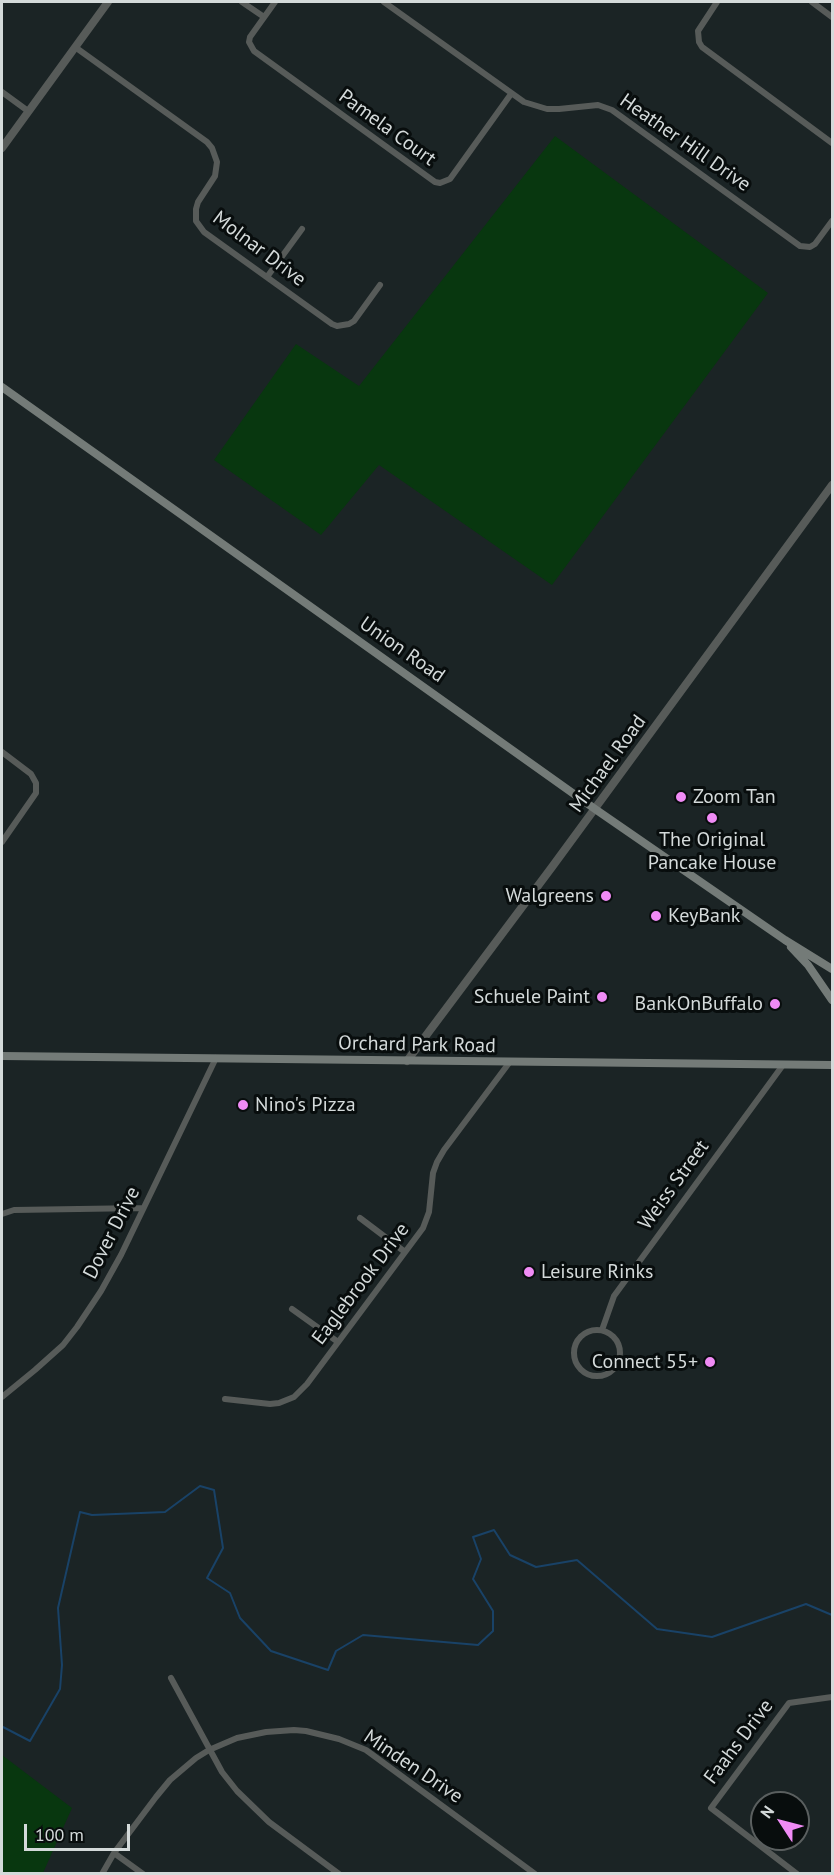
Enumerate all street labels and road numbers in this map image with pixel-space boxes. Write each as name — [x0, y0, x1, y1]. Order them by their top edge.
street label: Pamela Court — [334, 85, 440, 171]
street label: Heather Hill Drive — [615, 89, 755, 197]
street label: Molnar Drive — [208, 206, 310, 292]
street label: Union Road — [355, 612, 449, 688]
street label: Michael Road — [565, 711, 651, 817]
street label: Orchard Park Road — [338, 1032, 496, 1058]
street label: Weiss Street — [634, 1136, 714, 1234]
street label: Dover Drive — [79, 1183, 145, 1283]
street label: Eaglebrook Drive — [307, 1218, 415, 1350]
street label: Faahs Drive — [699, 1695, 779, 1789]
street label: Minden Drive — [359, 1725, 467, 1809]

